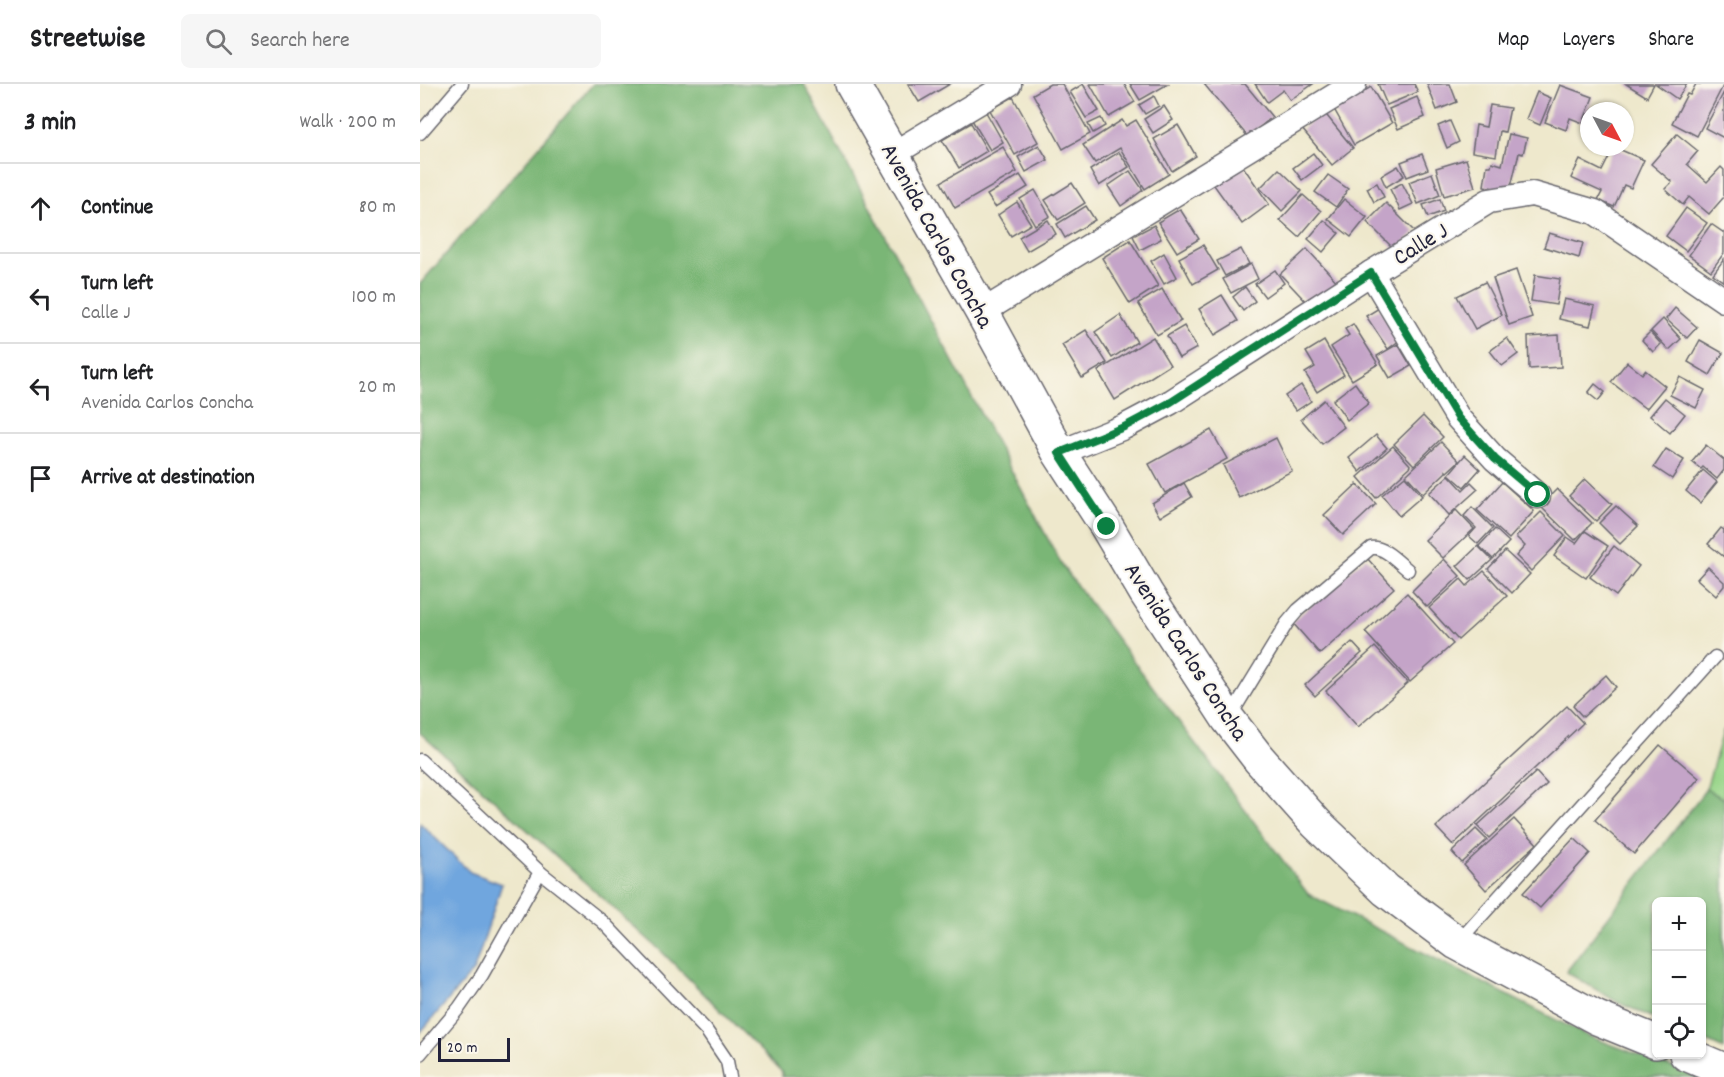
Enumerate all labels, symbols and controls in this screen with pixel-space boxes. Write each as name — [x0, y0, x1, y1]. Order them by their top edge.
search box — [181, 14, 601, 68]
text: Streetwise — [30, 21, 145, 61]
icon: search — [202, 25, 235, 58]
text: Search here — [250, 26, 350, 57]
text: Map — [1498, 26, 1529, 56]
text: Layers — [1562, 26, 1615, 56]
text: Share — [1648, 26, 1694, 56]
north arrow — [1580, 102, 1634, 156]
text: 3 min — [24, 105, 76, 142]
text: Walk · 200 m — [300, 109, 396, 137]
street label: Avenida Carlos Concha — [870, 138, 1001, 336]
icon: ahead — [24, 192, 57, 225]
text: Continue — [81, 193, 153, 224]
text: 80 m — [359, 194, 396, 222]
street label: Calle J — [1387, 215, 1456, 276]
text: Turn left — [81, 269, 153, 300]
icon: left — [24, 282, 57, 315]
text: 100 m — [352, 284, 396, 312]
text: Calle J — [81, 300, 130, 328]
text: Turn left — [81, 359, 153, 390]
icon: left — [24, 372, 57, 405]
text: 20 m — [358, 374, 396, 402]
text: Avenida Carlos Concha — [81, 390, 253, 418]
icon: arrive — [24, 462, 57, 495]
text: Arrive at destination — [81, 463, 255, 494]
route start — [1524, 481, 1550, 507]
route end — [1093, 513, 1119, 539]
street label: Avenida Carlos Concha — [1114, 557, 1255, 749]
map controls — [1652, 897, 1706, 1059]
button: + — [1652, 897, 1706, 951]
button: − — [1652, 951, 1706, 1005]
button: locate — [1652, 1005, 1706, 1059]
scale bar — [438, 1035, 510, 1062]
text: 20 m — [447, 1037, 477, 1060]

